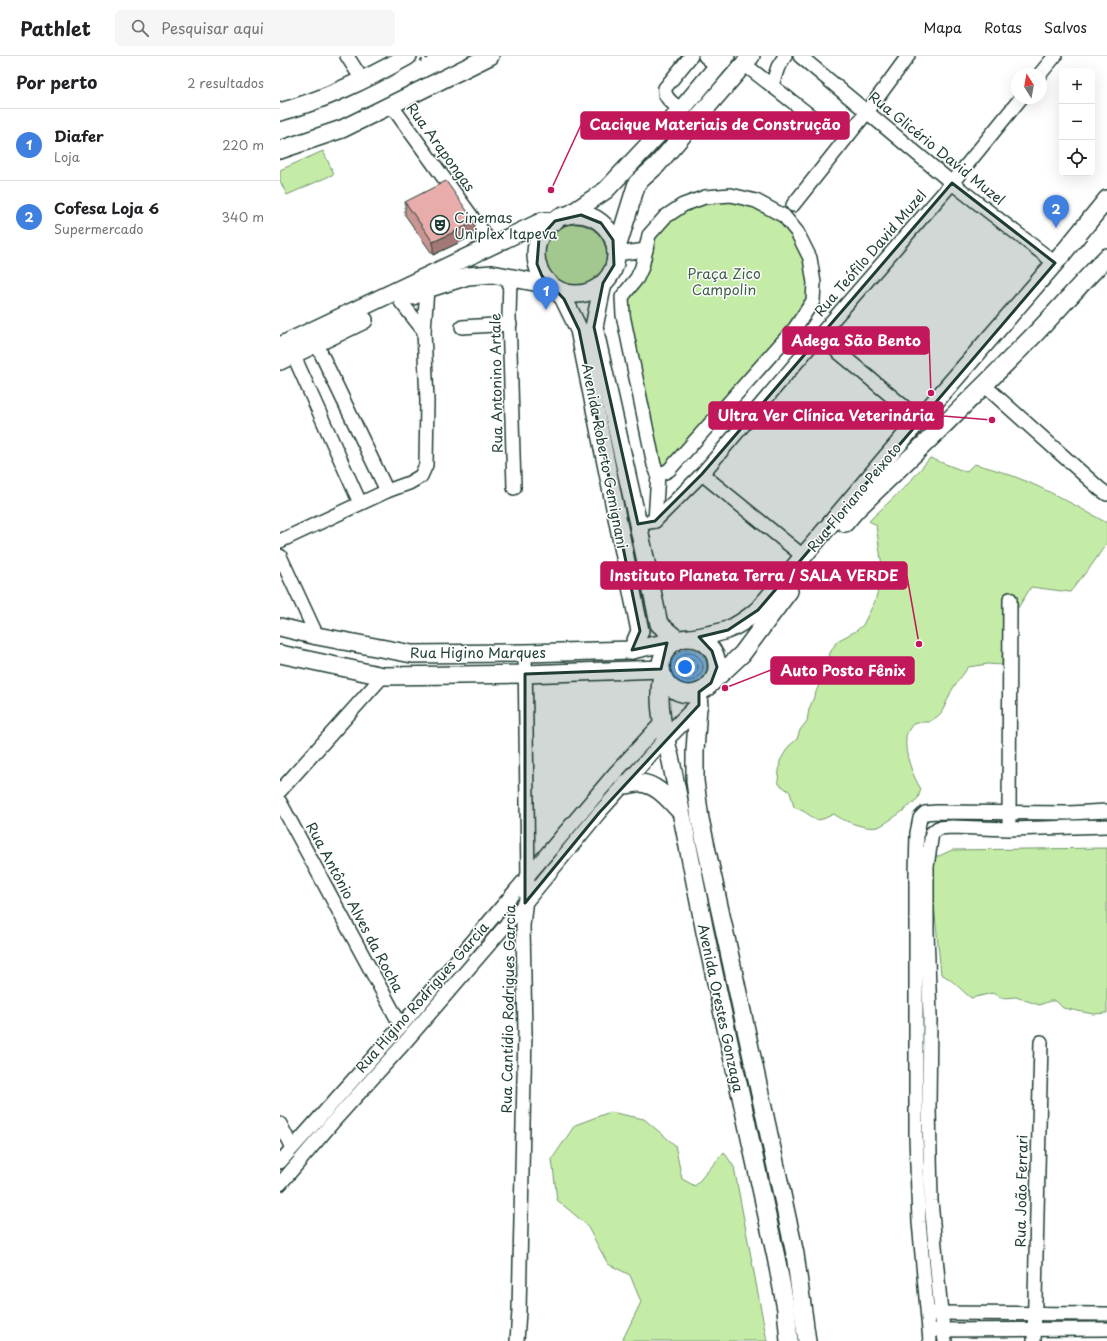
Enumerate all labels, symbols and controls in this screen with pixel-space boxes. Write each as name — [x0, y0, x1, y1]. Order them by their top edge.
search box — [115, 10, 395, 46]
text: Pathlet — [20, 14, 91, 42]
text: Pesquisar aqui — [161, 16, 264, 39]
icon: search — [129, 17, 151, 39]
text: Mapa — [923, 17, 962, 38]
text: Rotas — [984, 17, 1022, 38]
text: Salvos — [1044, 17, 1087, 38]
north arrow — [1011, 68, 1047, 104]
map controls — [1059, 68, 1095, 176]
button: + — [1059, 68, 1095, 104]
text: Por perto — [16, 69, 97, 95]
text: 2 resultados — [187, 73, 264, 92]
street label: Rua Glicério David Muzel — [864, 86, 1010, 210]
street label: Rua Arapongas — [402, 98, 480, 196]
button: − — [1059, 104, 1095, 140]
callout: Cacique Materiais de Construção — [581, 112, 849, 139]
text: Cacique Materiais de Construção — [590, 112, 841, 135]
text: Diafer — [54, 124, 104, 147]
text: 1 — [26, 135, 32, 154]
text: 220 m — [222, 135, 264, 154]
button: locate — [1059, 140, 1095, 176]
text: Loja — [54, 147, 80, 166]
street label: Rua Teófilo David Muzel — [809, 185, 931, 321]
pin: 2 — [1043, 195, 1069, 228]
text: Cofesa Loja 6 — [54, 196, 159, 219]
text: 2 — [24, 207, 34, 226]
text: 340 m — [221, 207, 264, 226]
place label: Cinemas Uniplex Itapeva — [454, 207, 558, 244]
theatre icon: Cinemas Uniplex Itapeva — [429, 214, 451, 236]
text: Supermercado — [54, 219, 144, 238]
park label: Praça Zico Campolin — [687, 263, 761, 300]
pin: 1 — [533, 277, 559, 310]
street label: Rua Antonino Artale — [484, 313, 508, 453]
callout: Adega São Bento — [783, 327, 929, 354]
text: Adega São Bento — [790, 328, 921, 351]
street label: Avenida Roberto Gemignani — [577, 362, 633, 550]
callout: Ultra Ver Clínica Veterinária — [709, 402, 943, 429]
text: Ultra Ver Clínica Veterinária — [718, 403, 935, 426]
street label: Rua Floriano Peixoto — [802, 438, 906, 556]
callout: Instituto Planeta Terra / SALA VERDE — [601, 562, 907, 589]
text: Instituto Planeta Terra / SALA VERDE — [609, 563, 899, 586]
street label: Rua Higino Marques — [410, 642, 546, 663]
your location — [675, 657, 695, 677]
callout: Auto Posto Fênix — [771, 657, 914, 684]
text: Auto Posto Fênix — [780, 658, 906, 681]
street label: Rua Antônio Alves da Rocha — [301, 818, 409, 996]
street label: Rua Cantídio Rodrigues Garcia — [496, 904, 520, 1114]
street label: Rua Higino Rodrigues Garcia — [351, 917, 494, 1077]
street label: Avenida Orestes Gonzaga — [693, 922, 749, 1094]
street label: Rua João Ferrari — [1010, 1134, 1032, 1248]

